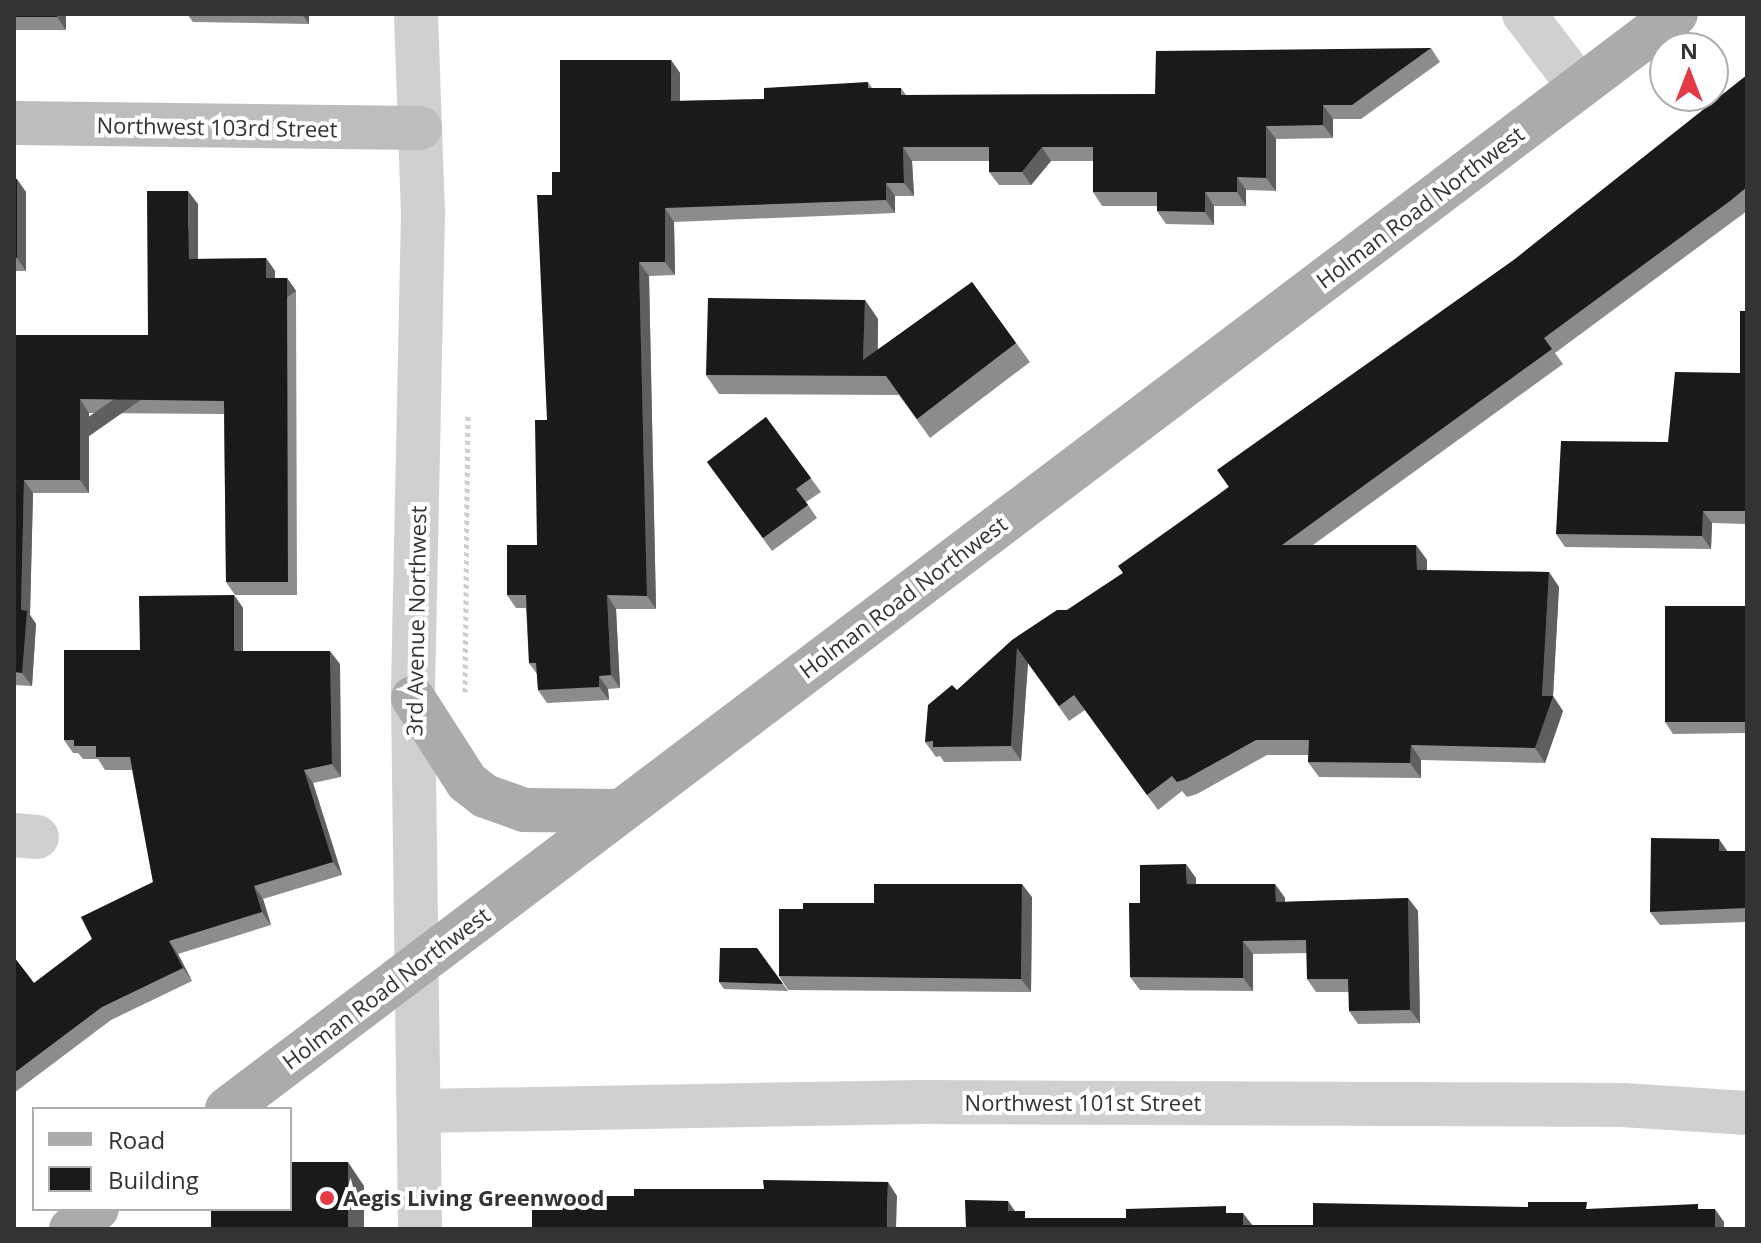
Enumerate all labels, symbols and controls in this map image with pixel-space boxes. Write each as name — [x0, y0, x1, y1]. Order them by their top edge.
north arrow — [1649, 32, 1729, 112]
text: N — [1680, 35, 1698, 65]
street label: Northwest 103rd Street — [96, 112, 338, 142]
street label: Holman Road Northwest — [1311, 120, 1529, 294]
street label: 3rd Avenue Northwest — [401, 505, 431, 737]
street label: Holman Road Northwest — [794, 510, 1012, 684]
street label: Holman Road Northwest — [277, 901, 495, 1075]
street label: Northwest 101st Street — [965, 1090, 1201, 1116]
legend — [32, 1107, 292, 1211]
text: Road — [108, 1123, 165, 1156]
text: Building — [108, 1163, 199, 1196]
place label: Aegis Living Greenwood — [343, 1185, 604, 1211]
marker: Aegis Living Greenwood — [318, 1189, 336, 1207]

